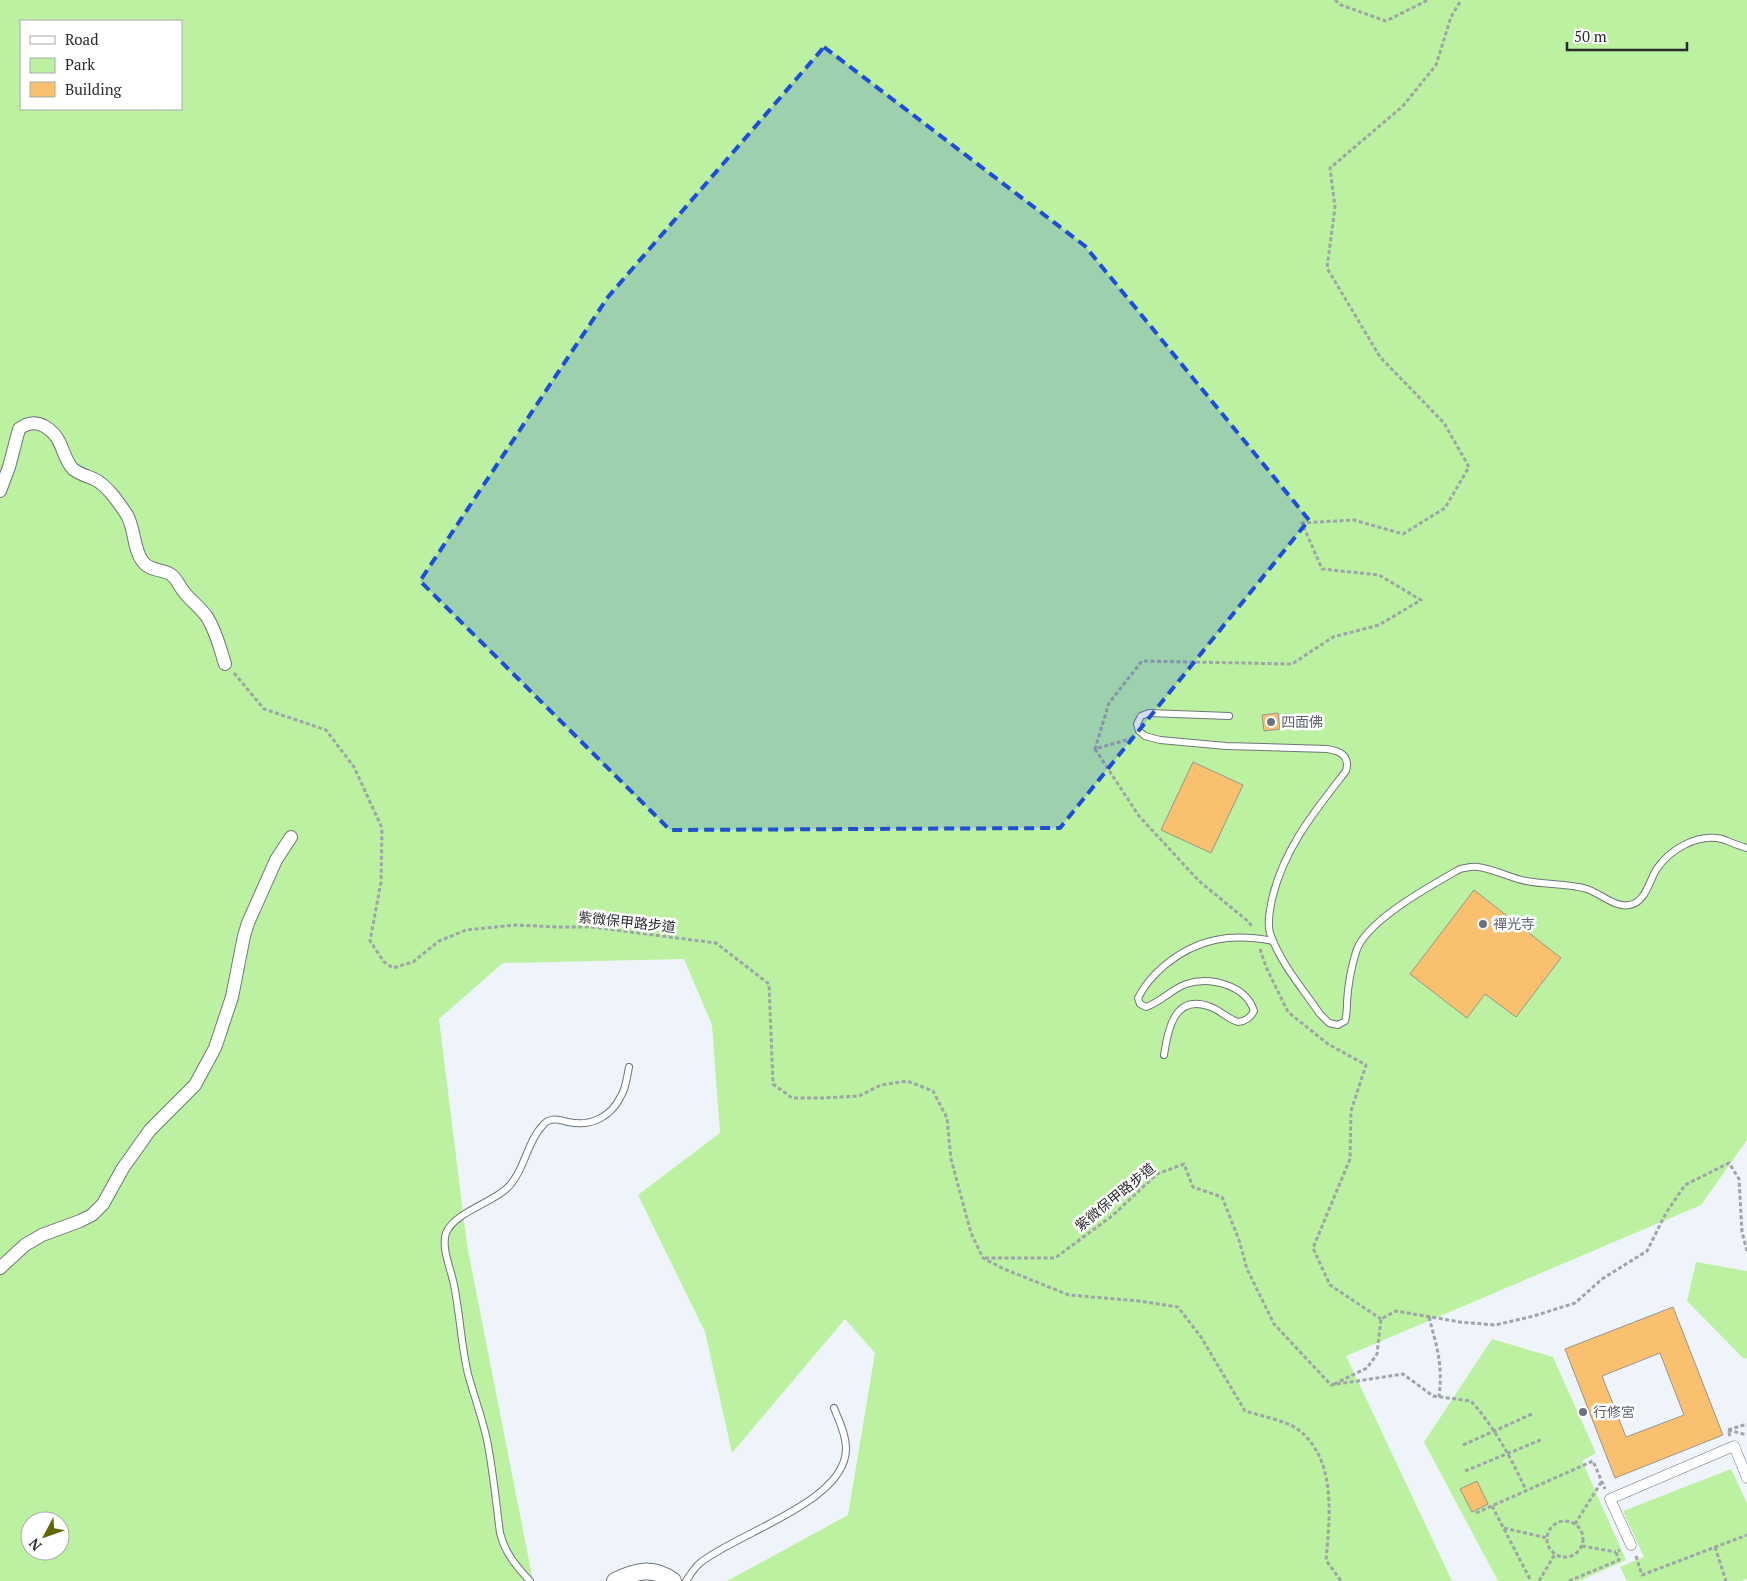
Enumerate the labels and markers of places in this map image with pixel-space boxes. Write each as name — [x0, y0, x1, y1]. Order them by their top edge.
place label: 四面佛 — [1281, 712, 1323, 731]
marker: 四面佛 — [1265, 716, 1277, 728]
place label: 禪光寺 — [1493, 914, 1535, 933]
marker: 禪光寺 — [1477, 918, 1489, 930]
place label: 行修宮 — [1593, 1402, 1635, 1421]
marker: 行修宮 — [1577, 1406, 1589, 1418]

